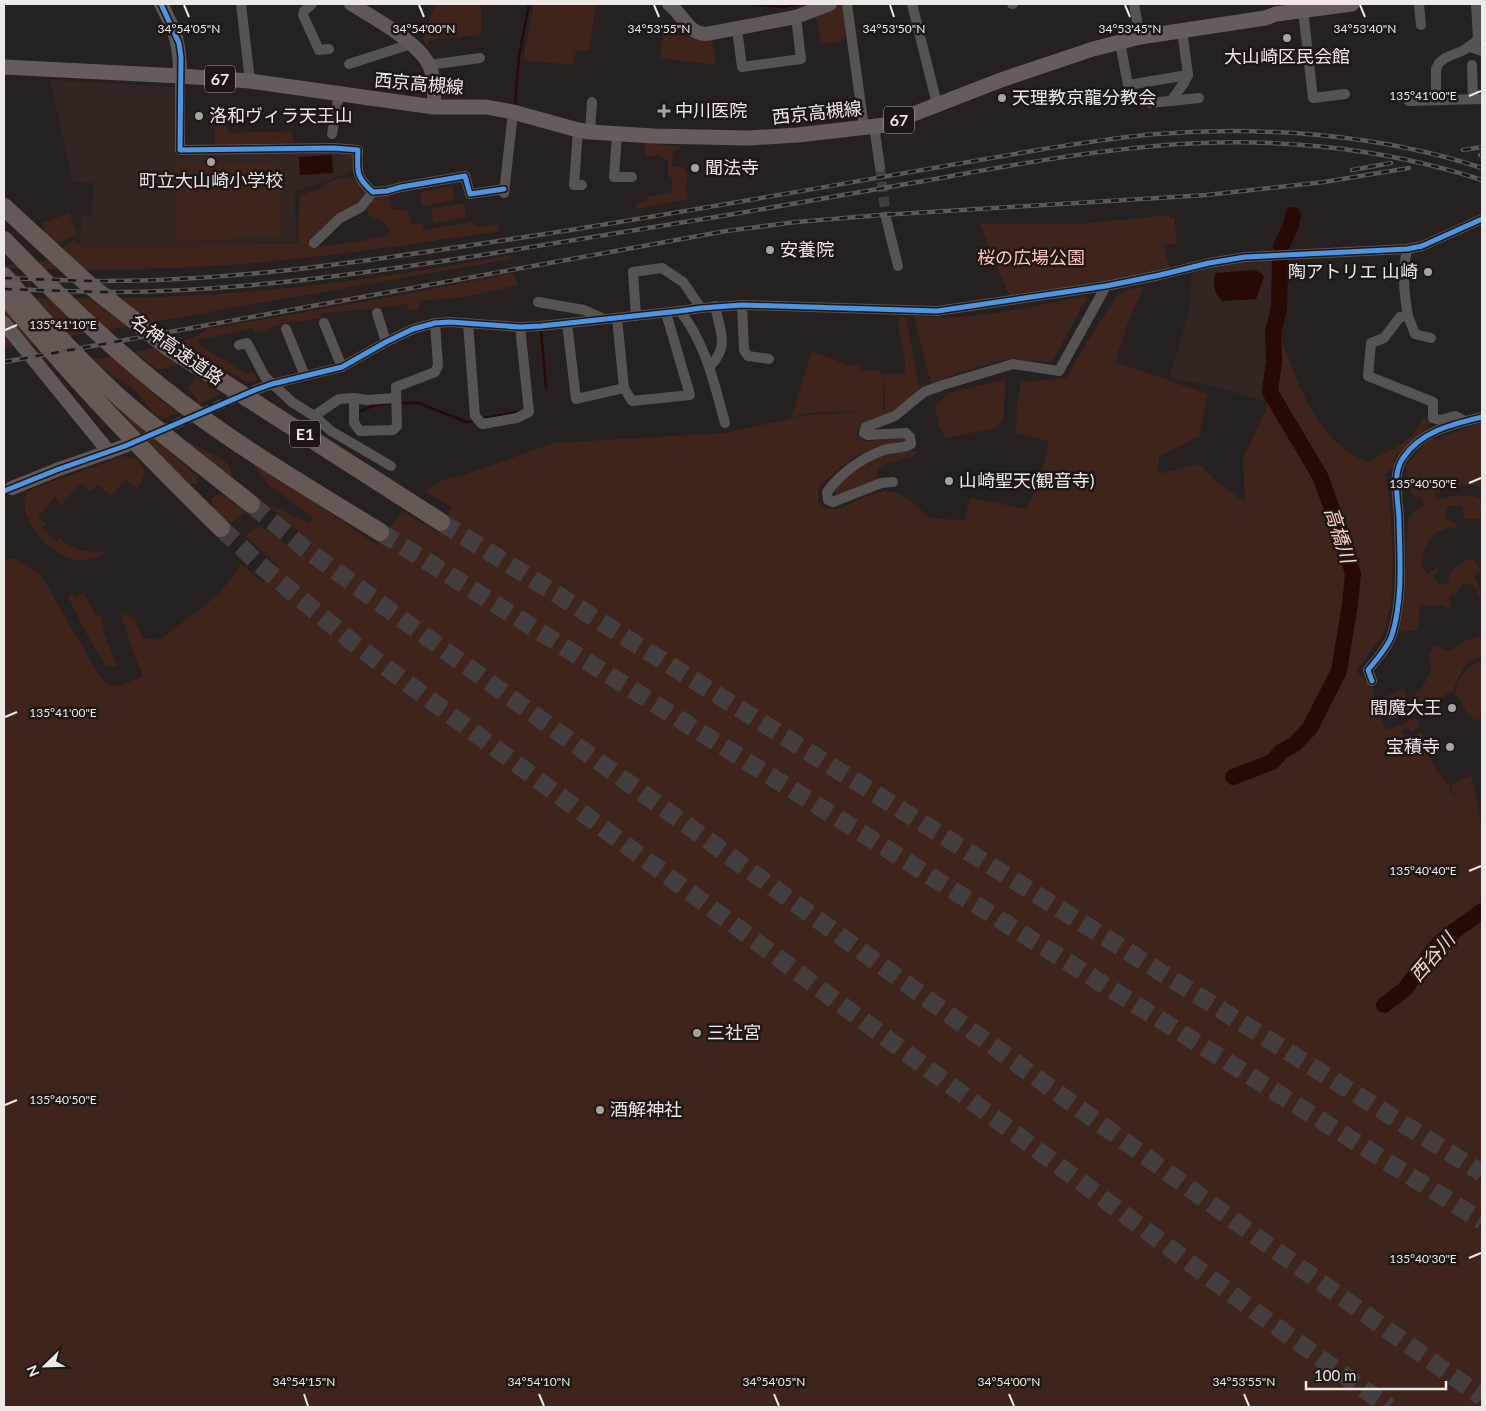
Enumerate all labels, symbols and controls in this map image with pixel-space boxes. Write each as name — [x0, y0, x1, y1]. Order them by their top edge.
text: 34°54'05"N — [158, 21, 220, 36]
text: 34°54'00"N — [393, 21, 455, 36]
text: 34°53'55"N — [628, 21, 690, 36]
text: 34°53'50"N — [863, 21, 925, 36]
text: 34°53'45"N — [1099, 21, 1161, 36]
text: 34°53'40"N — [1334, 21, 1396, 36]
marker: 大山崎区民会館 — [1281, 32, 1293, 44]
place label: 大山崎区民会館 — [1224, 45, 1350, 67]
road number: 67 — [205, 66, 235, 92]
street label: 西京高槻線 — [373, 68, 465, 98]
place label: 天理教京龍分教会 — [1012, 86, 1156, 108]
text: 135°41'00"E — [1389, 88, 1457, 103]
marker: 天理教京龍分教会 — [996, 92, 1008, 104]
street label: 西京高槻線 — [771, 96, 863, 128]
place label: 中川医院 — [675, 99, 747, 121]
place label: 洛和ヴィラ天王山 — [209, 104, 353, 126]
marker: 中川医院 — [657, 104, 671, 118]
road number: 67 — [884, 106, 914, 134]
marker: 洛和ヴィラ天王山 — [193, 110, 205, 122]
marker: 町立大山崎小学校 — [205, 156, 217, 168]
place label: 聞法寺 — [705, 156, 759, 178]
marker: 聞法寺 — [689, 162, 701, 174]
place label: 町立大山崎小学校 — [139, 169, 283, 191]
place label: 安養院 — [780, 238, 834, 260]
marker: 安養院 — [764, 244, 776, 256]
park label: 桜の広場公園 — [977, 246, 1085, 268]
place label: 陶アトリエ 山崎 — [1287, 260, 1418, 282]
marker: 陶アトリエ 山崎 — [1422, 266, 1434, 278]
street label: 名神高速道路 — [127, 309, 228, 389]
text: 135°41'10"E — [29, 317, 97, 332]
road number: E1 — [290, 420, 320, 448]
place label: 山崎聖天(観音寺) — [959, 469, 1095, 491]
marker: 山崎聖天(観音寺) — [943, 475, 955, 487]
text: 135°40'50"E — [1389, 476, 1457, 491]
water label: 高橋川 — [1321, 504, 1361, 567]
place label: 閻魔大王 — [1370, 696, 1442, 718]
marker: 閻魔大王 — [1446, 702, 1458, 714]
text: 135°41'00"E — [29, 705, 97, 720]
place label: 宝積寺 — [1386, 735, 1440, 757]
marker: 宝積寺 — [1444, 741, 1456, 753]
text: 135°40'40"E — [1389, 863, 1457, 878]
water label: 西谷川 — [1404, 926, 1460, 986]
place label: 三社宮 — [707, 1021, 761, 1043]
marker: 三社宮 — [691, 1027, 703, 1039]
text: 135°40'50"E — [29, 1092, 97, 1107]
place label: 酒解神社 — [610, 1098, 682, 1120]
marker: 酒解神社 — [594, 1104, 606, 1116]
text: 135°40'30"E — [1389, 1251, 1457, 1266]
north arrow — [20, 1341, 70, 1391]
scale bar — [1306, 1358, 1446, 1390]
text: N — [23, 1363, 43, 1380]
text: 100 m — [1314, 1366, 1356, 1384]
text: 34°54'15"N — [273, 1374, 335, 1389]
text: 34°54'10"N — [508, 1374, 570, 1389]
text: 34°54'05"N — [743, 1374, 805, 1389]
text: 34°54'00"N — [978, 1374, 1040, 1389]
text: 34°53'55"N — [1213, 1374, 1275, 1389]

